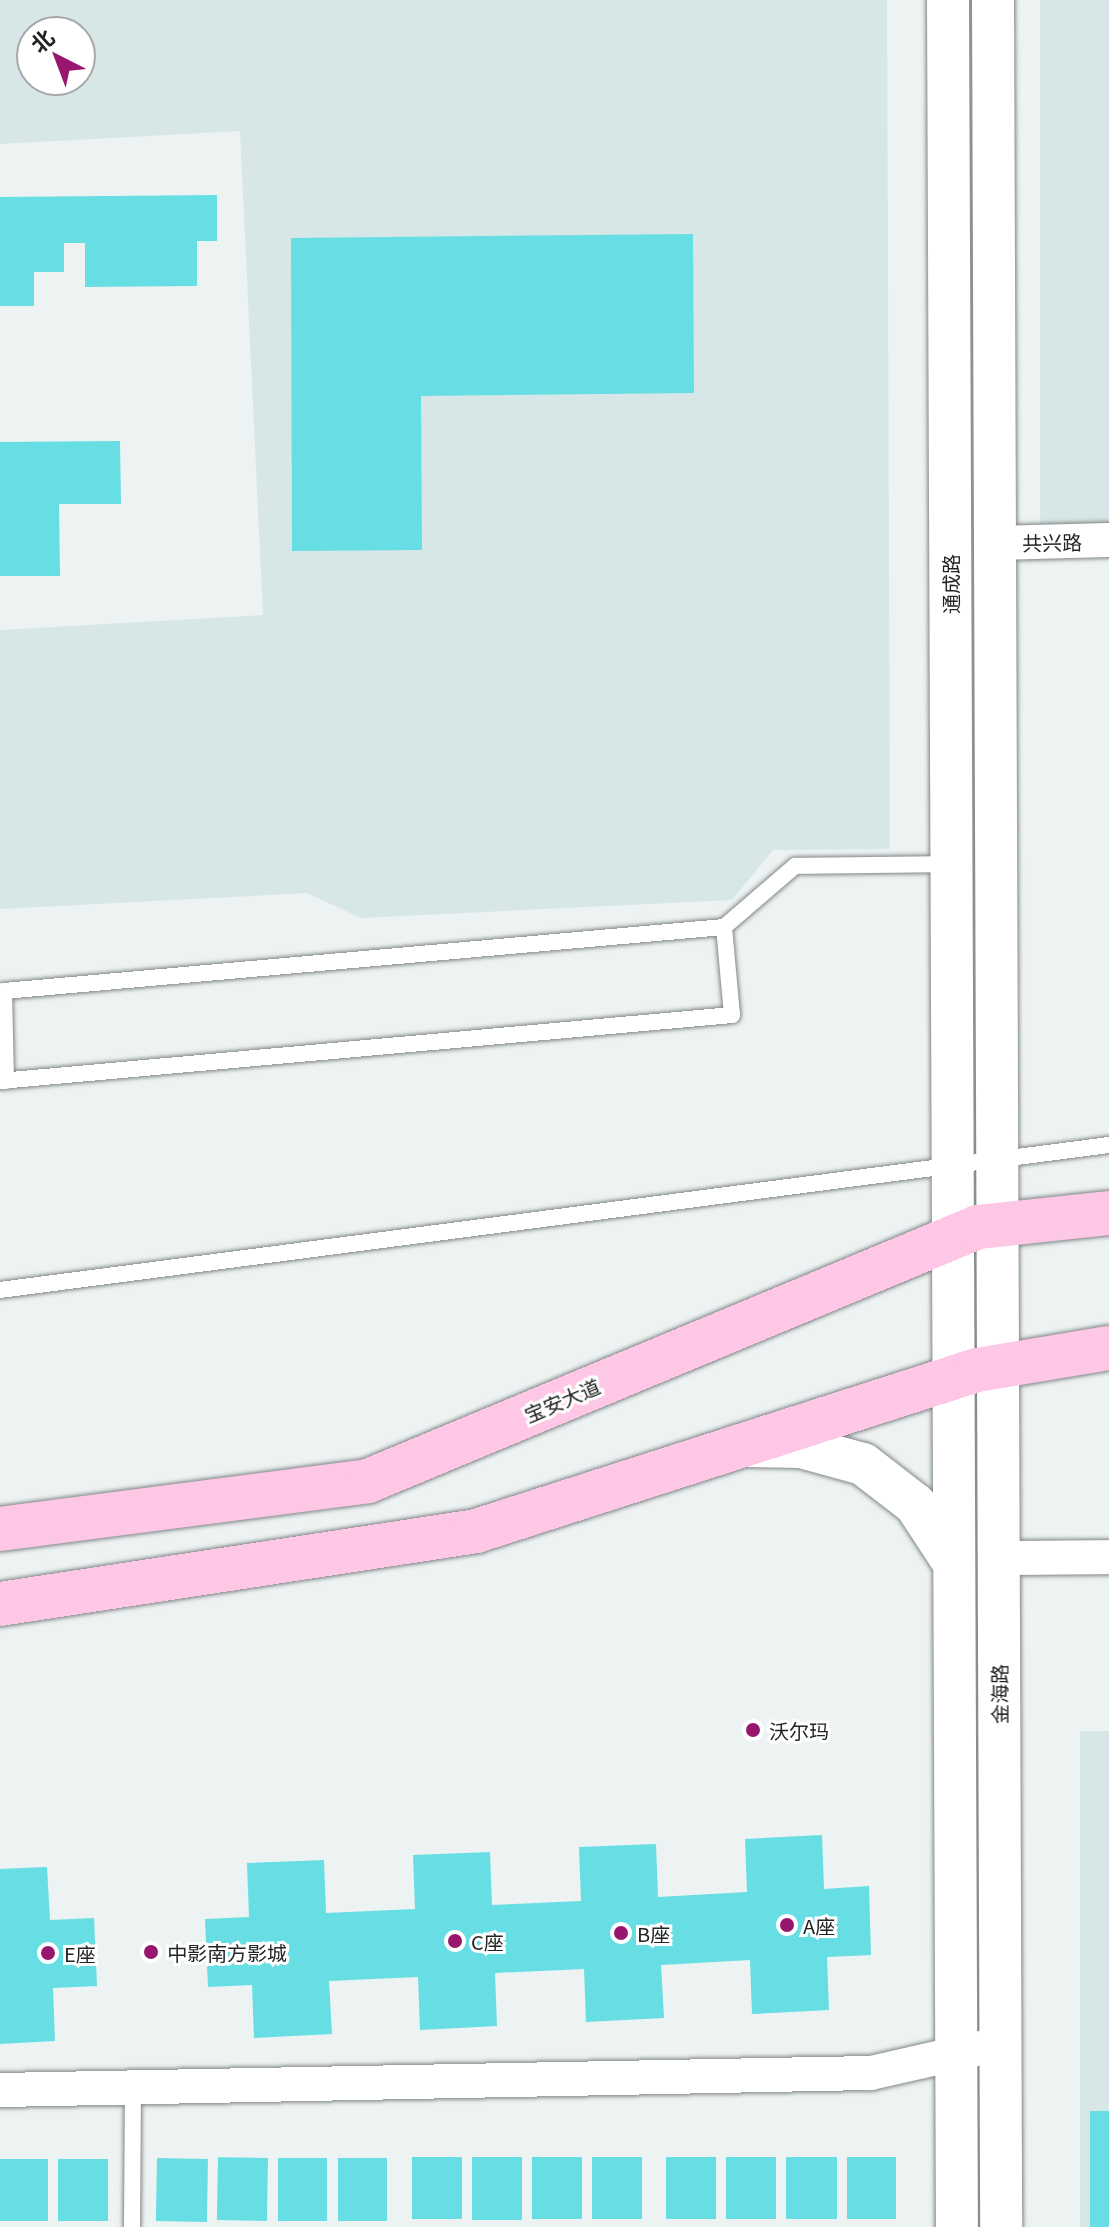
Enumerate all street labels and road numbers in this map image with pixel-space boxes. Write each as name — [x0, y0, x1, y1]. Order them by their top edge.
street label: 共兴路 — [1022, 529, 1082, 555]
street label: 通成路 — [938, 554, 962, 614]
street label: 宝安大道 — [520, 1373, 604, 1427]
street label: 金海路 — [987, 1664, 1011, 1724]

